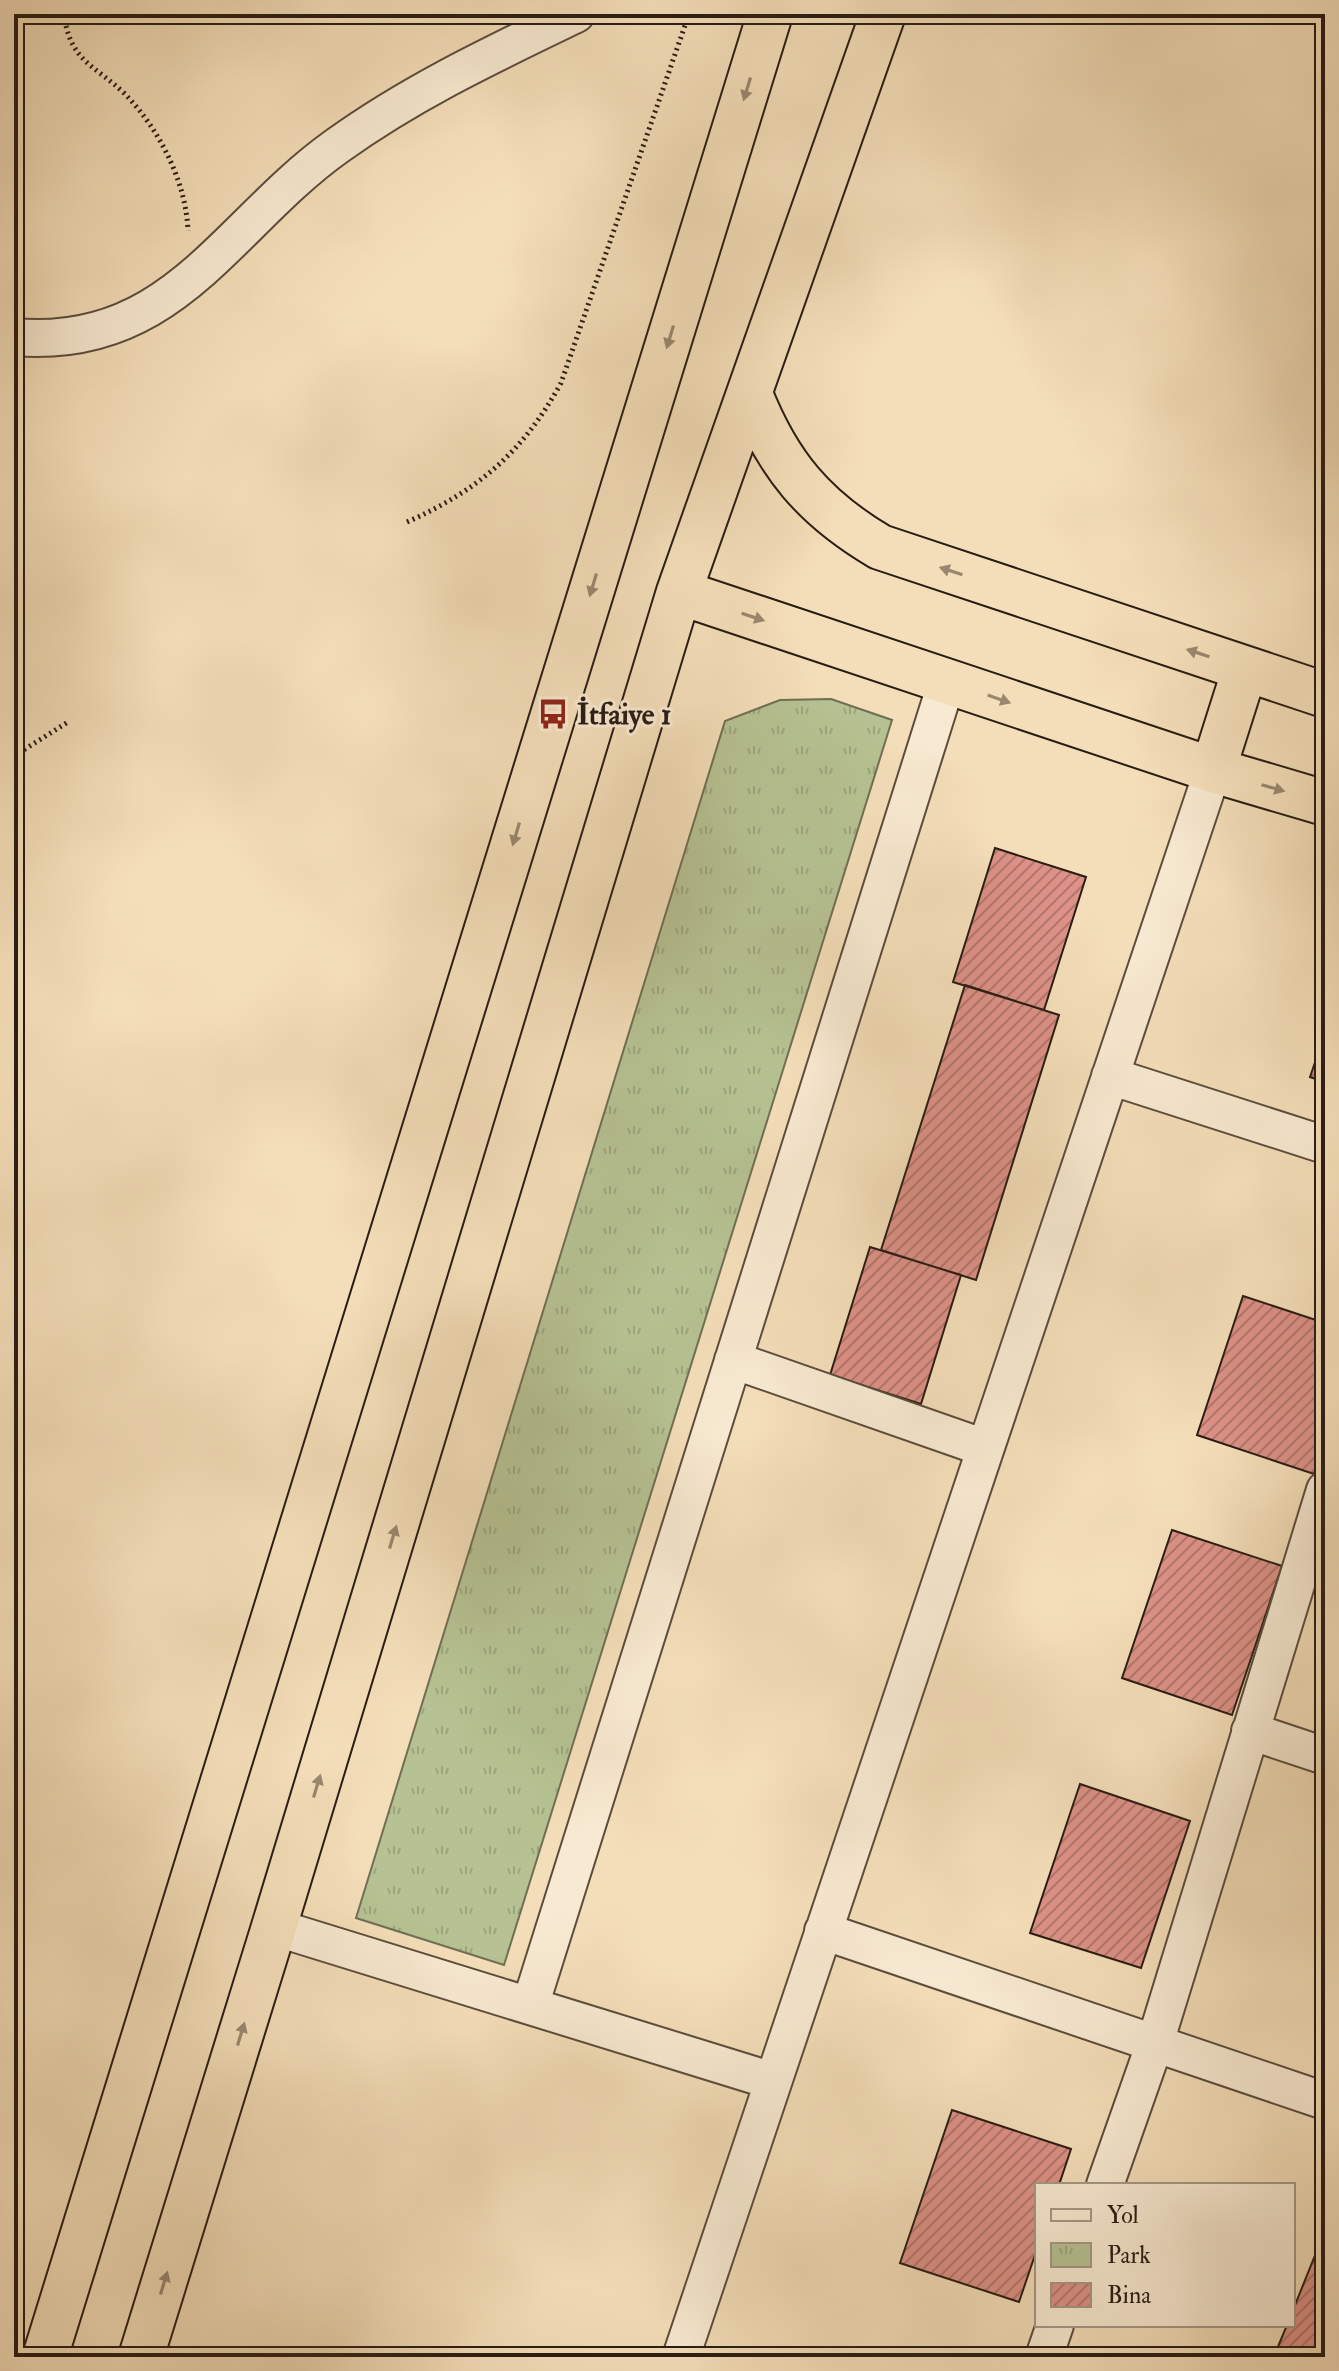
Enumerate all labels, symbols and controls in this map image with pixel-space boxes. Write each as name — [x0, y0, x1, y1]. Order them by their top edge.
one-way arrow — [740, 77, 753, 101]
one-way arrow — [663, 325, 676, 349]
one-way arrow — [939, 564, 963, 577]
one-way arrow — [586, 574, 599, 598]
one-way arrow — [741, 611, 765, 623]
one-way arrow — [1186, 646, 1210, 659]
one-way arrow — [988, 693, 1012, 705]
place label: İtfaiye 1 — [577, 696, 671, 733]
bus stop icon: İtfaiye 1 — [536, 697, 570, 731]
one-way arrow — [1262, 782, 1286, 795]
one-way arrow — [510, 822, 522, 846]
one-way arrow — [387, 1524, 400, 1548]
one-way arrow — [311, 1773, 324, 1797]
one-way arrow — [235, 2022, 248, 2046]
legend — [1035, 2183, 1295, 2327]
text: Yol — [1107, 2200, 1139, 2231]
text: Park — [1107, 2240, 1151, 2271]
one-way arrow — [158, 2270, 171, 2294]
text: Bina — [1107, 2280, 1152, 2311]

